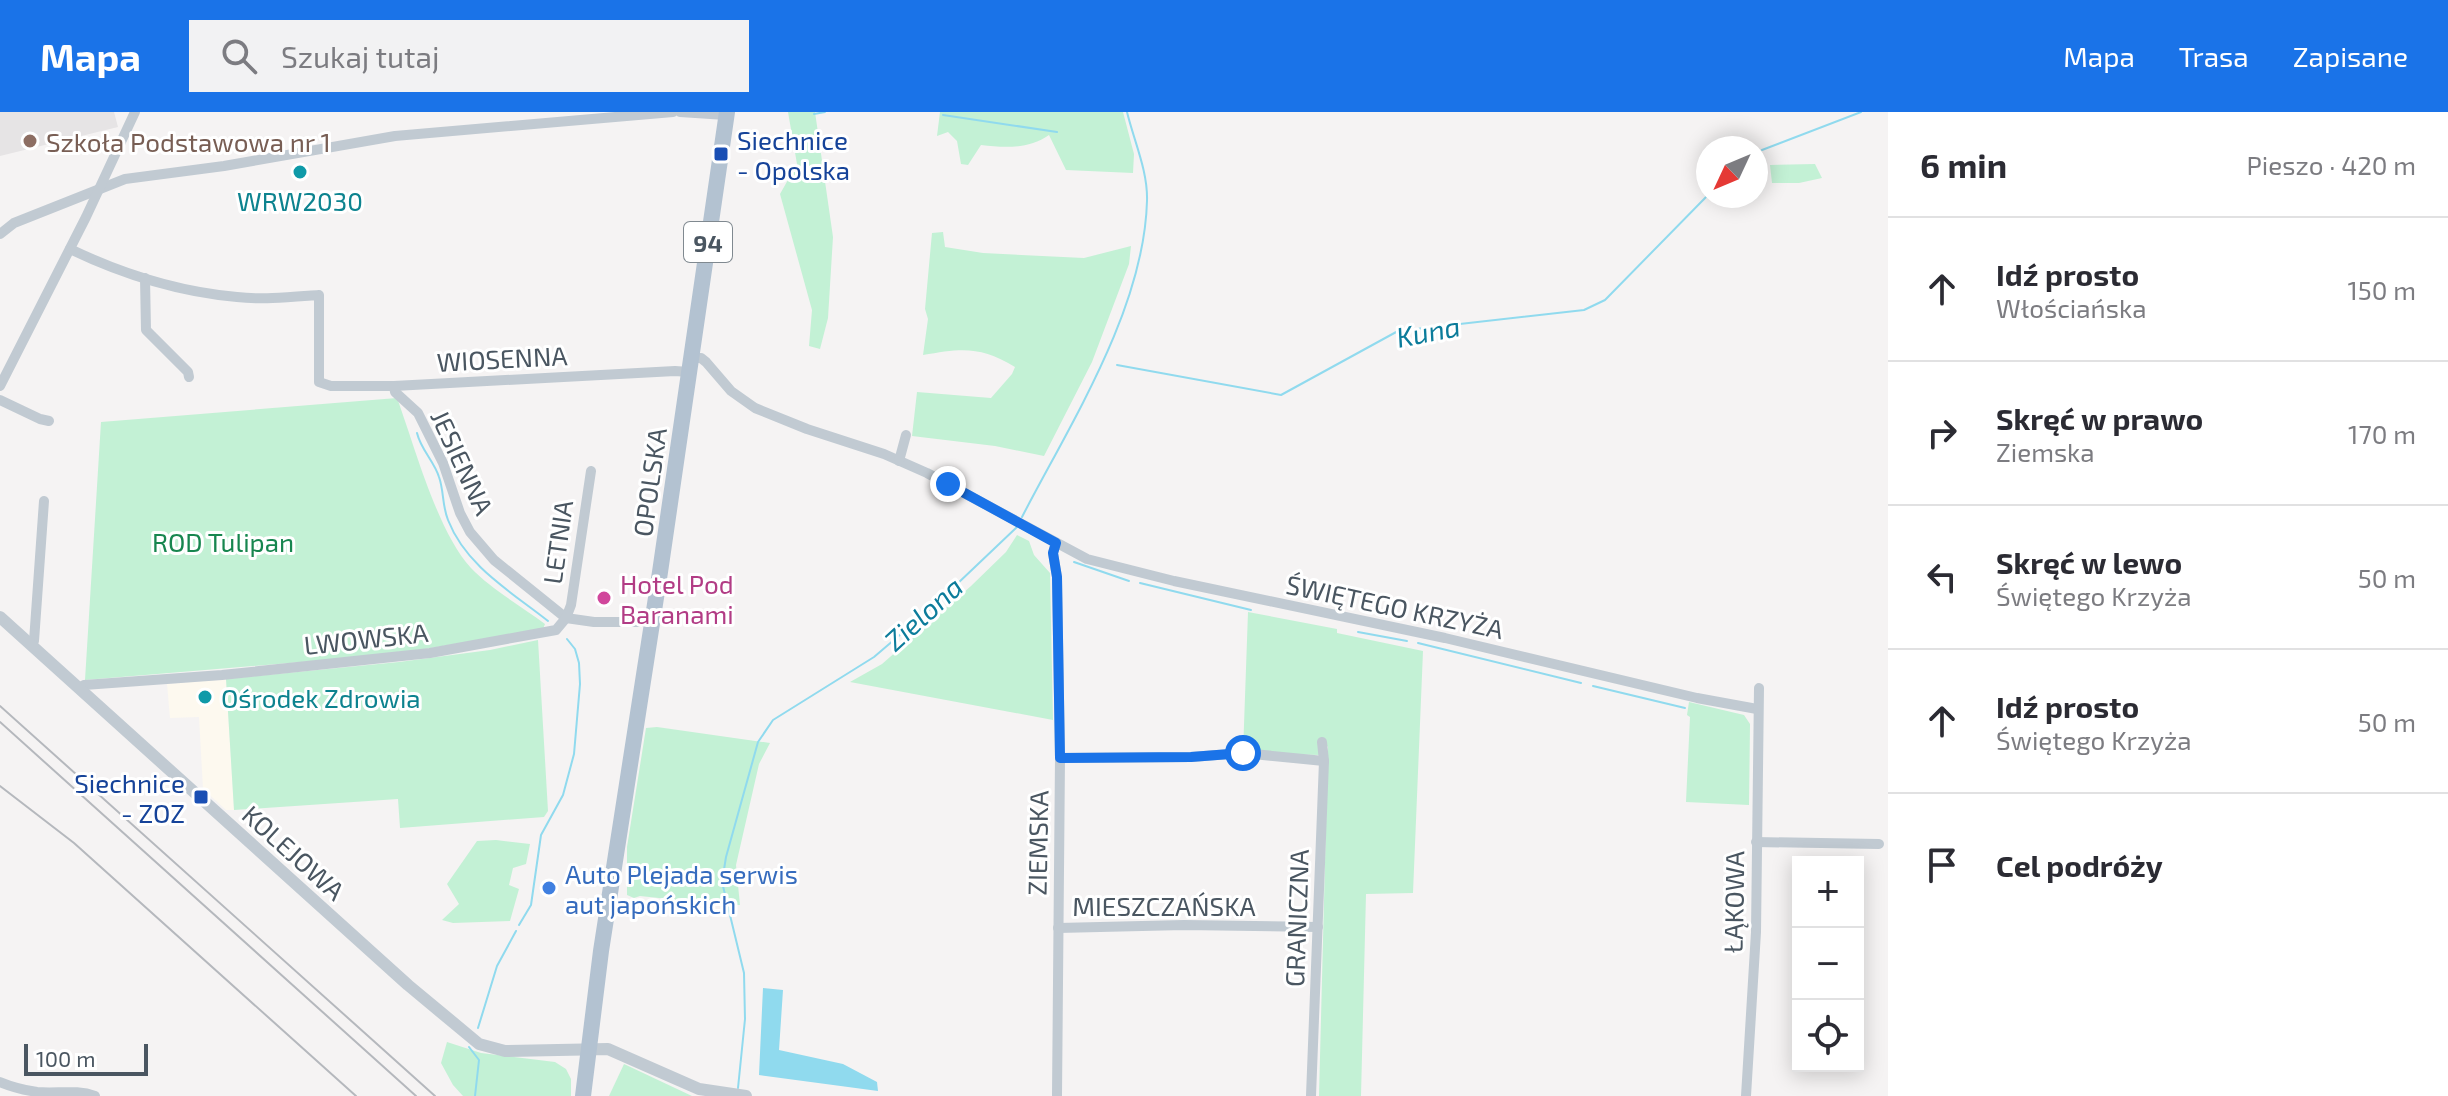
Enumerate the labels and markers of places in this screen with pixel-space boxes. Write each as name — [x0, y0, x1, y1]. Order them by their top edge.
place label: Siechnice - Opolska — [737, 124, 850, 185]
place label: Szkoła Podstawowa nr 1 — [46, 126, 331, 157]
marker: Szkoła Podstawowa nr 1 — [21, 132, 39, 150]
marker: Siechnice - Opolska — [712, 145, 730, 163]
marker: WRW2030 — [291, 163, 309, 181]
place label: WRW2030 — [237, 185, 363, 216]
place label: Hotel Pod Baranami — [620, 568, 734, 629]
marker: Hotel Pod Baranami — [595, 589, 613, 607]
place label: Ośrodek Zdrowia — [221, 682, 421, 713]
marker: Ośrodek Zdrowia — [196, 688, 214, 706]
place label: Siechnice - ZOZ — [74, 767, 185, 828]
marker: Siechnice - ZOZ — [192, 788, 210, 806]
place label: Auto Plejada serwis aut japońskich — [565, 858, 798, 919]
marker: Auto Plejada serwis aut japońskich — [540, 879, 558, 897]

